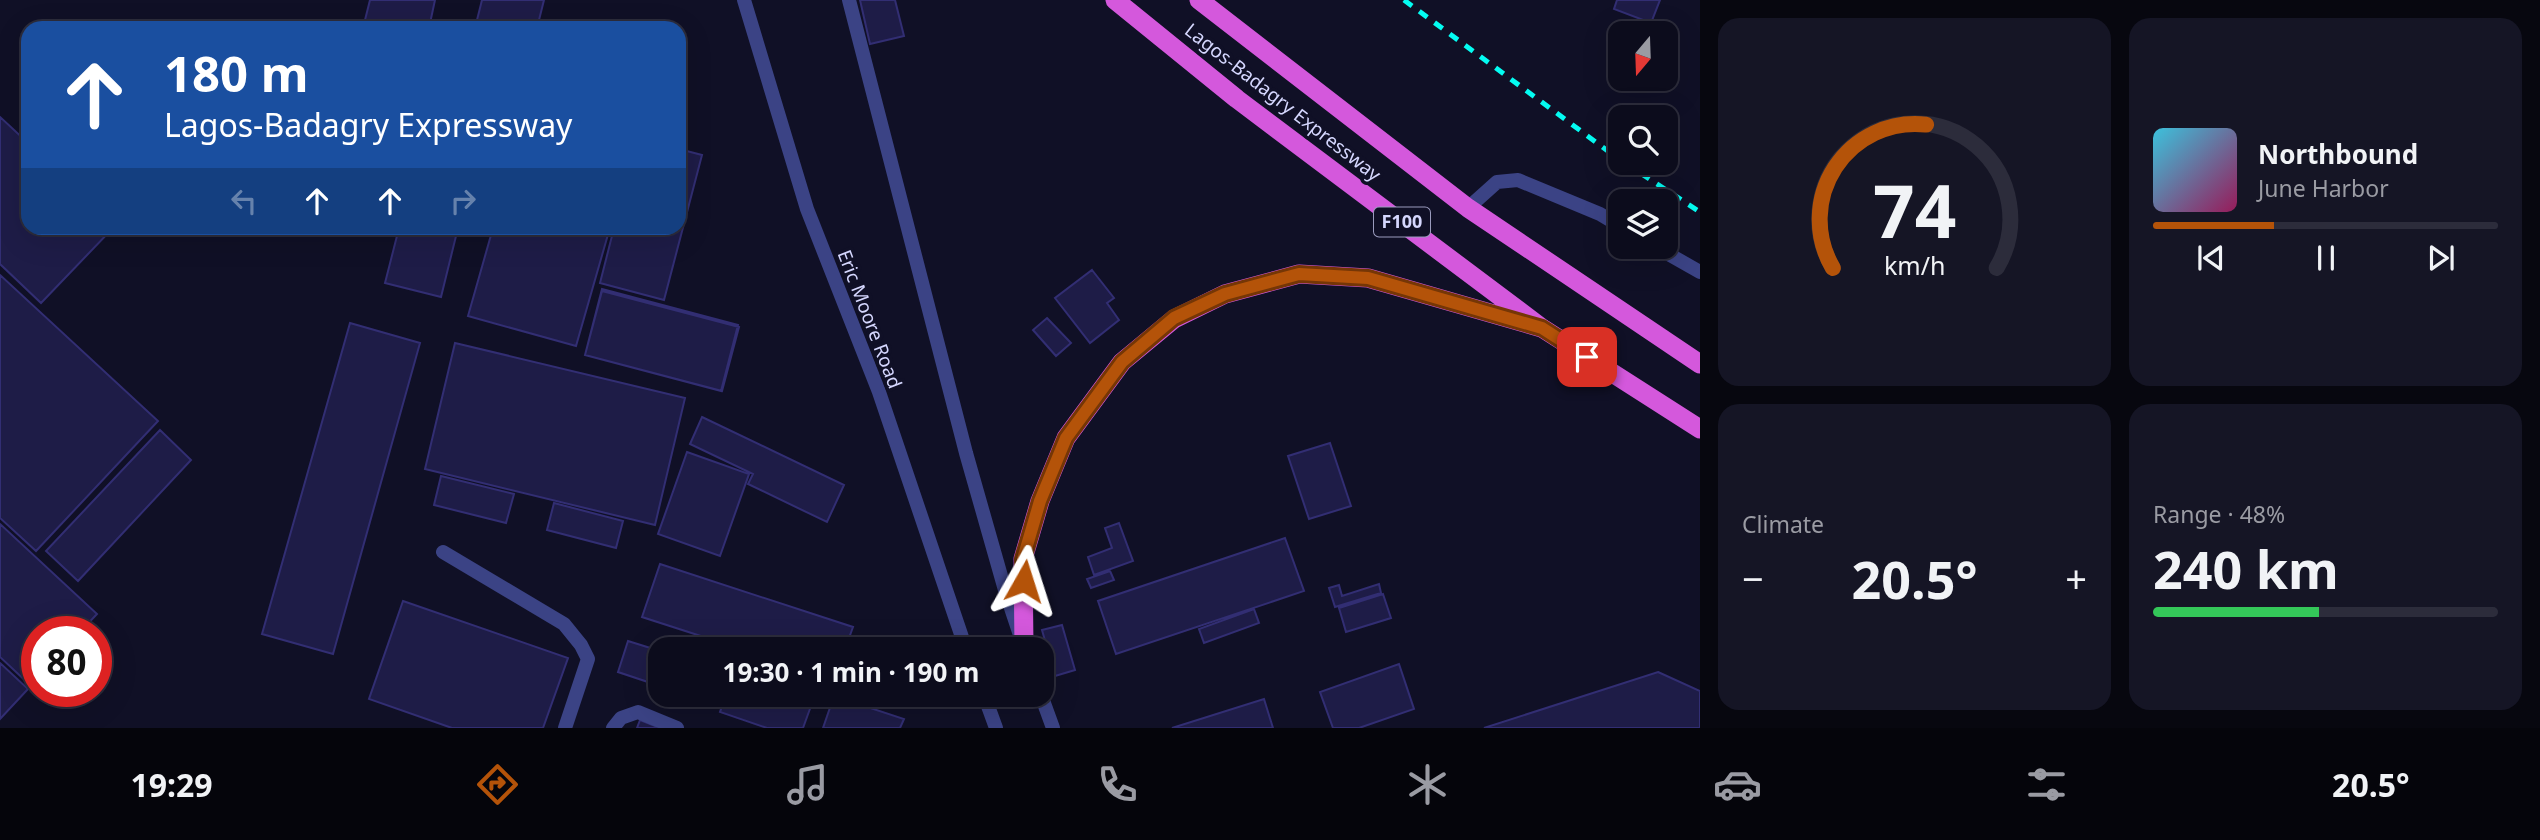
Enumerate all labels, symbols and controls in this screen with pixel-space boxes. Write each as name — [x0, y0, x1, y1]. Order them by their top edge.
street label: Lagos-Badagry Expressway — [1179, 17, 1387, 187]
north arrow — [1608, 21, 1678, 91]
map controls — [1608, 21, 1678, 259]
text: 180 m — [164, 40, 309, 106]
icon: ahead — [49, 49, 140, 140]
text: Lagos-Badagry Expressway — [164, 103, 572, 146]
button: search — [1608, 105, 1678, 175]
text: Northbound — [2258, 136, 2418, 172]
text: 74 — [1873, 161, 1956, 260]
text: June Harbor — [2258, 172, 2389, 204]
icon: left — [225, 182, 263, 220]
icon: ahead — [298, 182, 336, 220]
icon: ahead — [371, 182, 409, 220]
icon: right — [444, 182, 482, 220]
button: layers — [1608, 189, 1678, 259]
road number: F100 — [1374, 208, 1430, 236]
icon: previous — [2192, 239, 2230, 277]
icon: pause — [2307, 239, 2345, 277]
icon: next — [2422, 239, 2460, 277]
street label: Eric Moore Road — [832, 246, 908, 392]
text: km/h — [1884, 248, 1945, 282]
pin — [1557, 327, 1617, 387]
icon: arrive — [1568, 338, 1606, 376]
text: Range · 48% — [2153, 498, 2285, 530]
text: Climate — [1742, 508, 1824, 540]
text: 240 km — [2153, 533, 2339, 604]
text: 20.5° — [1852, 543, 1977, 614]
position arrow — [987, 544, 1061, 618]
text: − — [1742, 552, 1764, 604]
text: + — [2065, 552, 2087, 604]
speed limit sign: 80 — [21, 616, 112, 707]
text: 19:30 · 1 min · 190 m — [723, 654, 979, 690]
icon: directions — [473, 760, 522, 809]
icon: music — [783, 760, 832, 809]
icon: phone — [1093, 760, 1142, 809]
icon: climate — [1403, 760, 1452, 809]
icon: car — [1713, 760, 1762, 809]
icon: filters — [2022, 760, 2071, 809]
text: 19:29 — [130, 763, 213, 806]
text: 20.5° — [2332, 763, 2410, 806]

